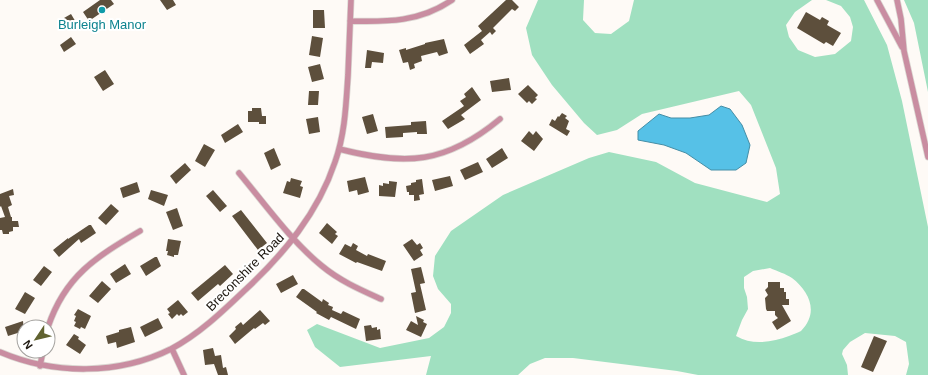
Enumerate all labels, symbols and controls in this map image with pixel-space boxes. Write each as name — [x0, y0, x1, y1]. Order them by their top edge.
marker: Burleigh Manor — [97, 5, 107, 15]
place label: Burleigh Manor — [58, 17, 147, 32]
street label: Breconshire Road — [203, 230, 287, 314]
north arrow — [16, 319, 56, 359]
text: N — [21, 338, 35, 351]

